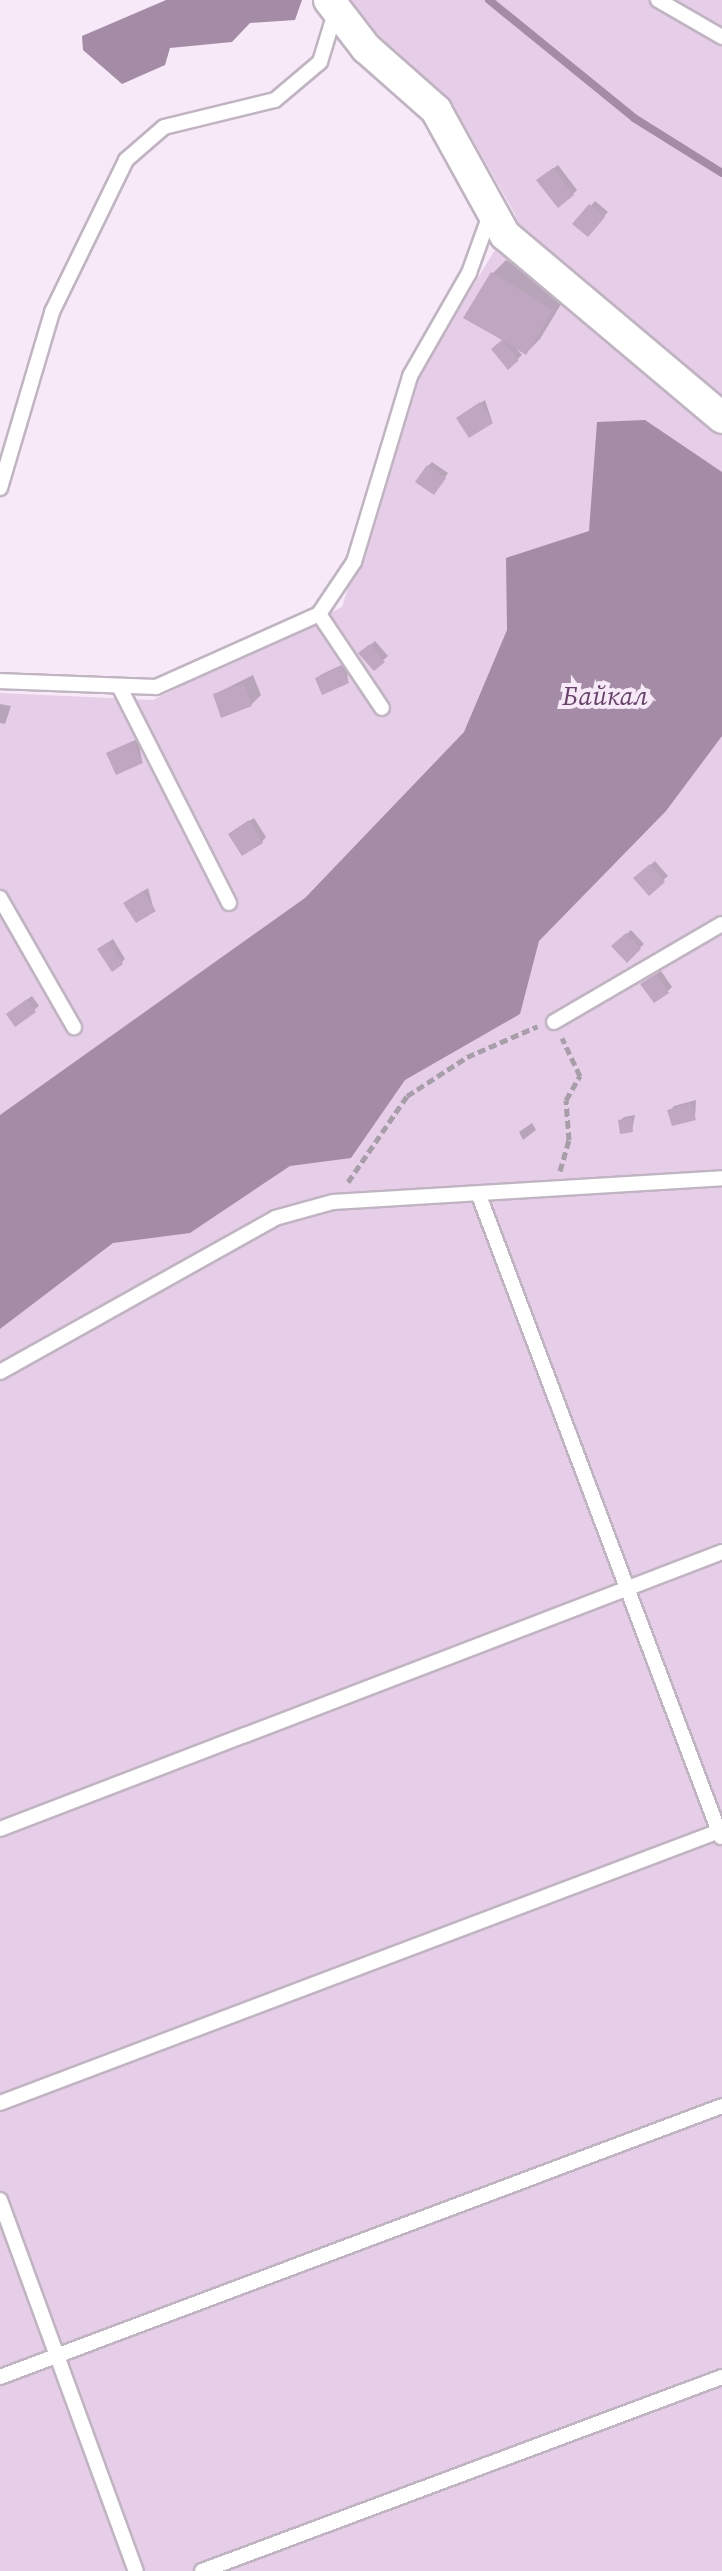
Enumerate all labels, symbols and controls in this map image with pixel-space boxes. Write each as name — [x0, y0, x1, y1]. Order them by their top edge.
water label: Байкал — [562, 681, 648, 713]

